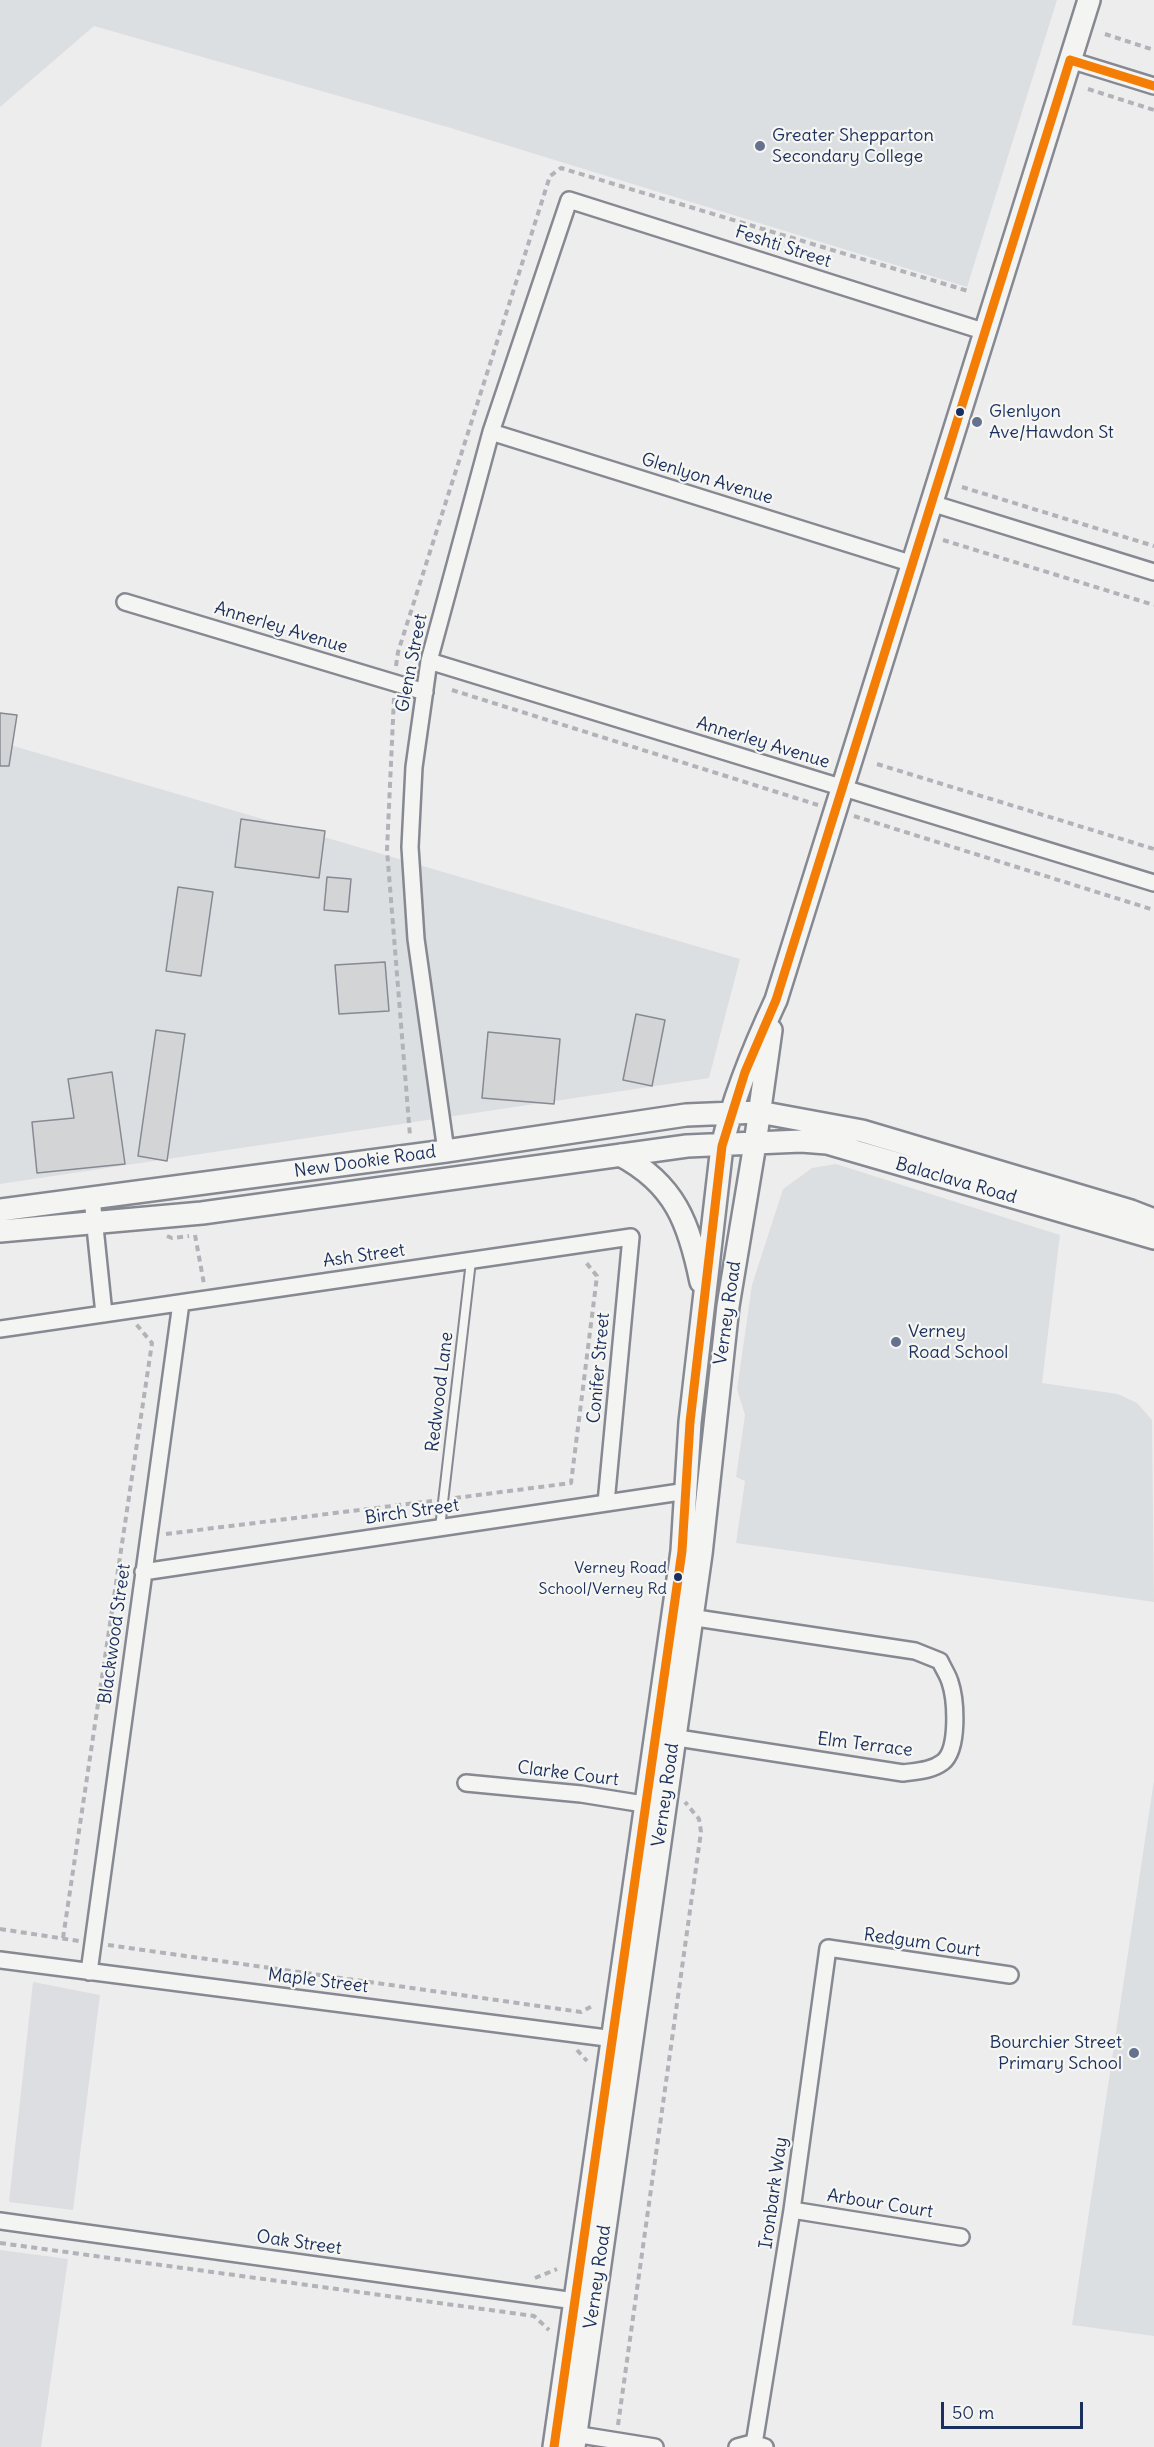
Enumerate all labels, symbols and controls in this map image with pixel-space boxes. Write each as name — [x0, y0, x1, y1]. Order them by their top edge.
place label: Greater Shepparton Secondary College — [772, 125, 934, 168]
marker: Greater Shepparton Secondary College — [753, 139, 767, 153]
street label: Feshti Street — [732, 221, 834, 273]
place label: Glenlyon Ave/Hawdon St — [989, 401, 1114, 444]
unlabelled marker — [954, 406, 966, 418]
marker: Glenlyon Ave/Hawdon St — [970, 415, 984, 429]
street label: Glenlyon Avenue — [639, 449, 775, 509]
street label: Annerley Avenue — [212, 597, 350, 659]
street label: Glenn Street — [392, 612, 432, 714]
street label: Annerley Avenue — [694, 712, 832, 774]
street label: New Dookie Road — [293, 1141, 437, 1183]
street label: Balaclava Road — [893, 1153, 1019, 1209]
street label: Ash Street — [322, 1240, 406, 1272]
street label: Verney Road — [710, 1260, 746, 1366]
street label: Conifer Street — [583, 1312, 615, 1424]
place label: Verney Road School — [908, 1321, 1008, 1364]
street label: Redwood Lane — [422, 1331, 458, 1453]
marker: Verney Road School — [889, 1335, 903, 1349]
street label: Birch Street — [364, 1495, 460, 1529]
place label: Verney Road School/Verney Rd — [539, 1558, 667, 1596]
street label: Blackwood Street — [94, 1562, 136, 1706]
marker: Verney Road School/Verney Rd — [672, 1571, 684, 1583]
street label: Elm Terrace — [816, 1728, 914, 1762]
street label: Verney Road — [648, 1742, 684, 1848]
street label: Clarke Court — [516, 1757, 620, 1791]
street label: Redgum Court — [862, 1924, 982, 1962]
street label: Maple Street — [267, 1964, 369, 1998]
place label: Bourchier Street Primary School — [989, 2032, 1122, 2074]
marker: Bourchier Street Primary School — [1127, 2046, 1141, 2060]
street label: Ironbark Way — [755, 2136, 793, 2250]
street label: Arbour Court — [826, 2185, 934, 2223]
street label: Verney Road — [580, 2224, 616, 2330]
street label: Oak Street — [255, 2226, 343, 2260]
scale bar — [944, 2390, 1086, 2428]
text: 50 m — [952, 2401, 994, 2424]

